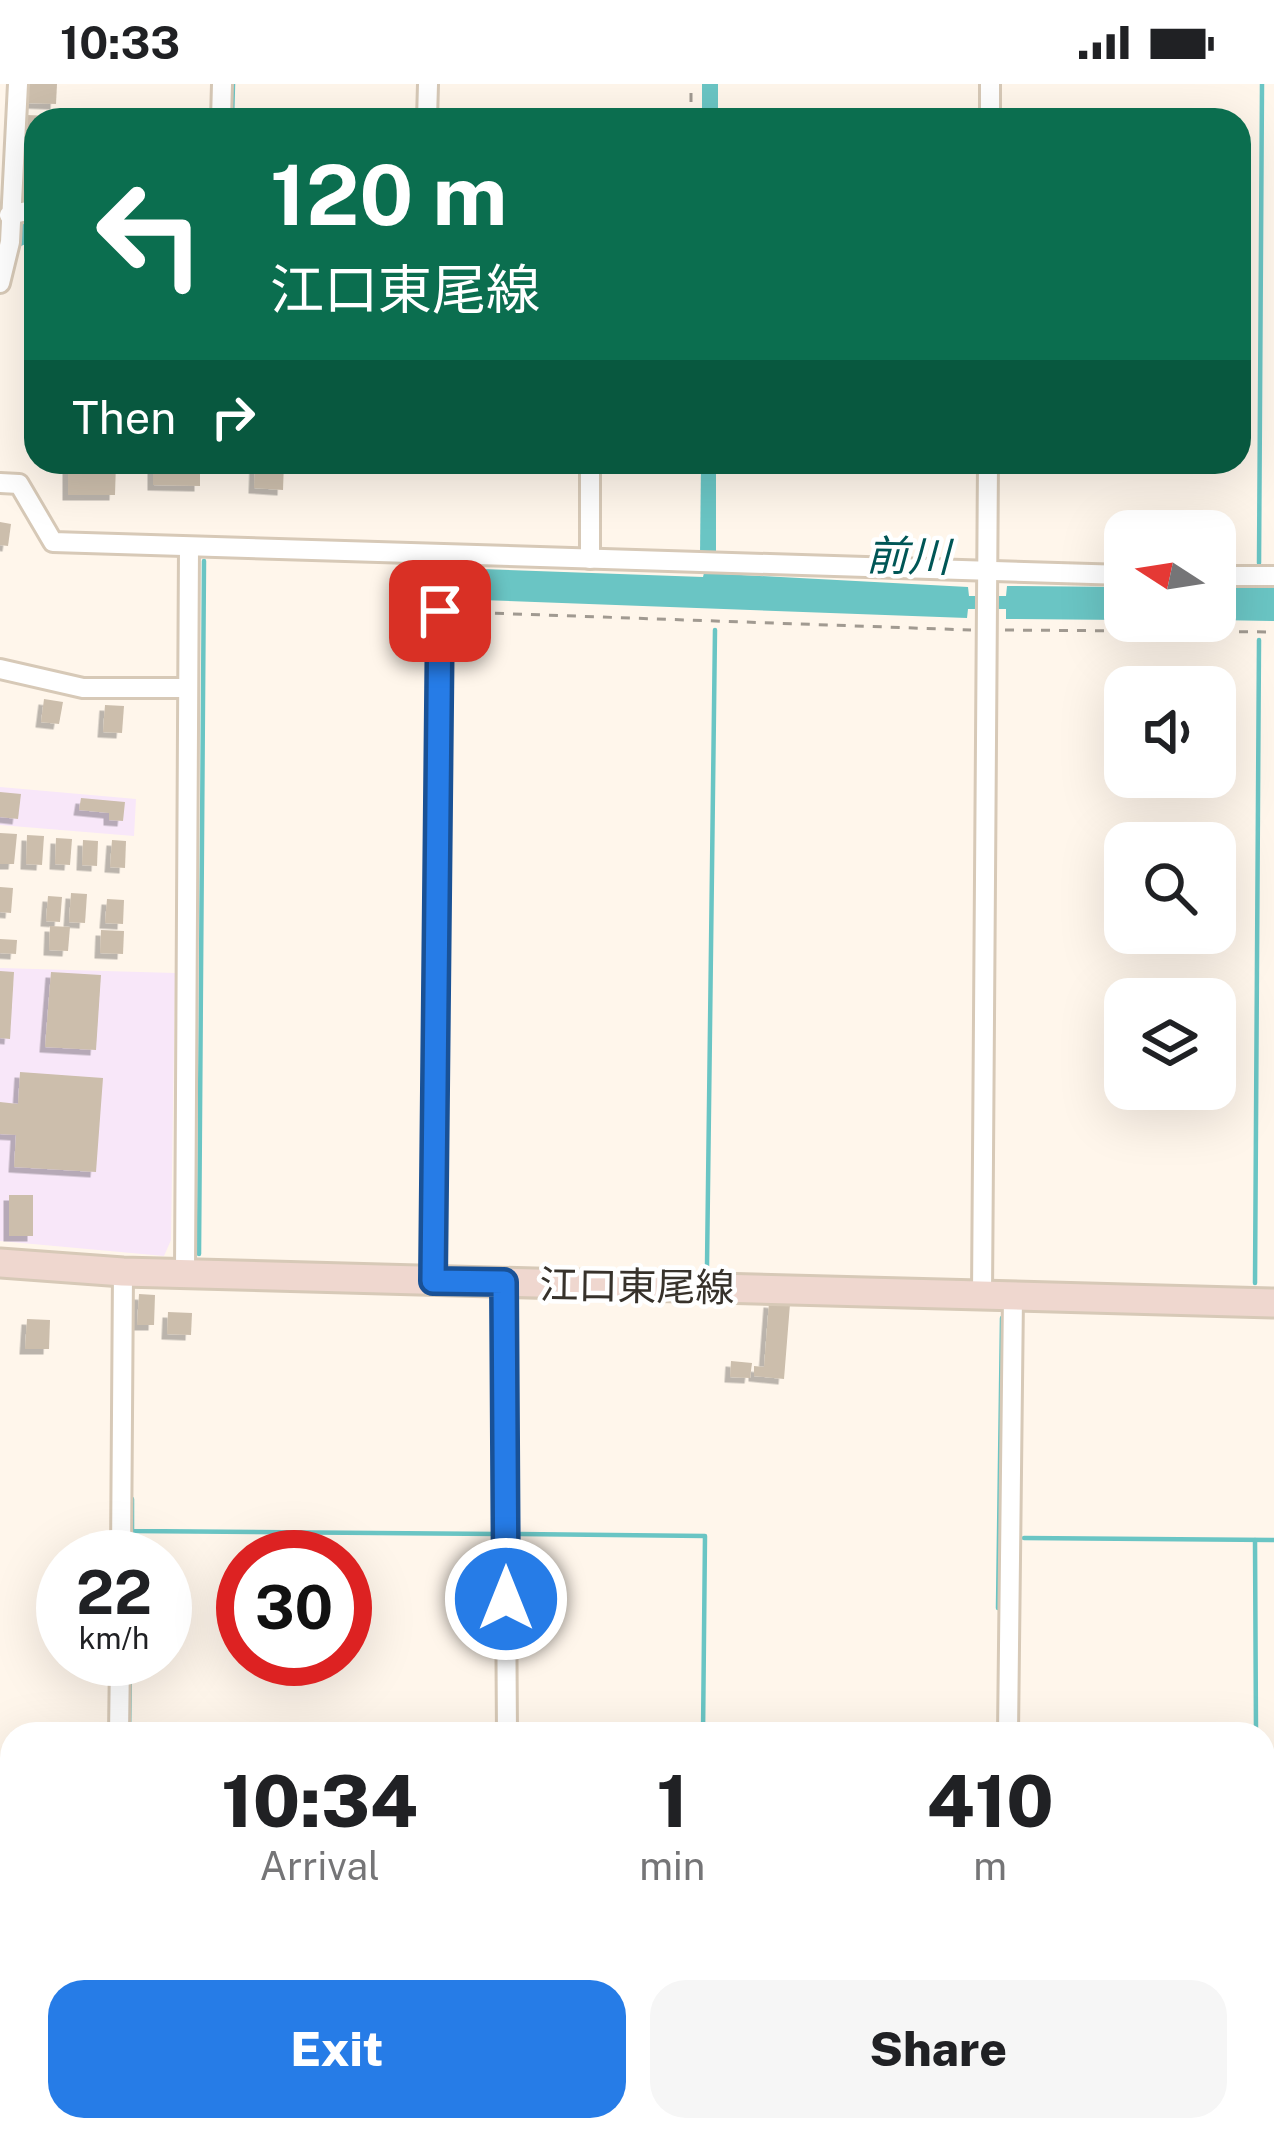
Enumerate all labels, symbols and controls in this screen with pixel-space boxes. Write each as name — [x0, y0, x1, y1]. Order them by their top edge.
text: 10:33 — [60, 16, 180, 69]
text: 120 m — [270, 145, 508, 244]
icon: left — [72, 156, 228, 312]
text: 江口東尾線 — [270, 258, 540, 321]
icon: right — [200, 384, 266, 450]
text: Then — [72, 391, 176, 444]
north arrow — [1104, 510, 1236, 642]
map controls — [1104, 510, 1236, 1110]
water label: 前川 — [866, 530, 954, 581]
pin — [389, 560, 491, 662]
icon: arrive — [407, 578, 473, 644]
button: sound — [1104, 666, 1236, 798]
button: search — [1104, 822, 1236, 954]
button: layers — [1104, 978, 1236, 1110]
street label: 江口東尾線 — [539, 1261, 735, 1311]
speed limit sign: 30 — [216, 1530, 372, 1686]
position arrow — [443, 1536, 569, 1662]
text: 22 — [76, 1557, 152, 1628]
text: km/h — [79, 1620, 149, 1656]
text: 10:34 — [221, 1759, 418, 1843]
text: 1 — [657, 1759, 688, 1843]
text: 410 — [927, 1759, 1054, 1843]
text: Arrival — [259, 1843, 380, 1889]
text: min — [639, 1843, 705, 1889]
text: m — [973, 1843, 1007, 1889]
button: Exit — [48, 1980, 626, 2118]
button: Share — [650, 1980, 1227, 2118]

